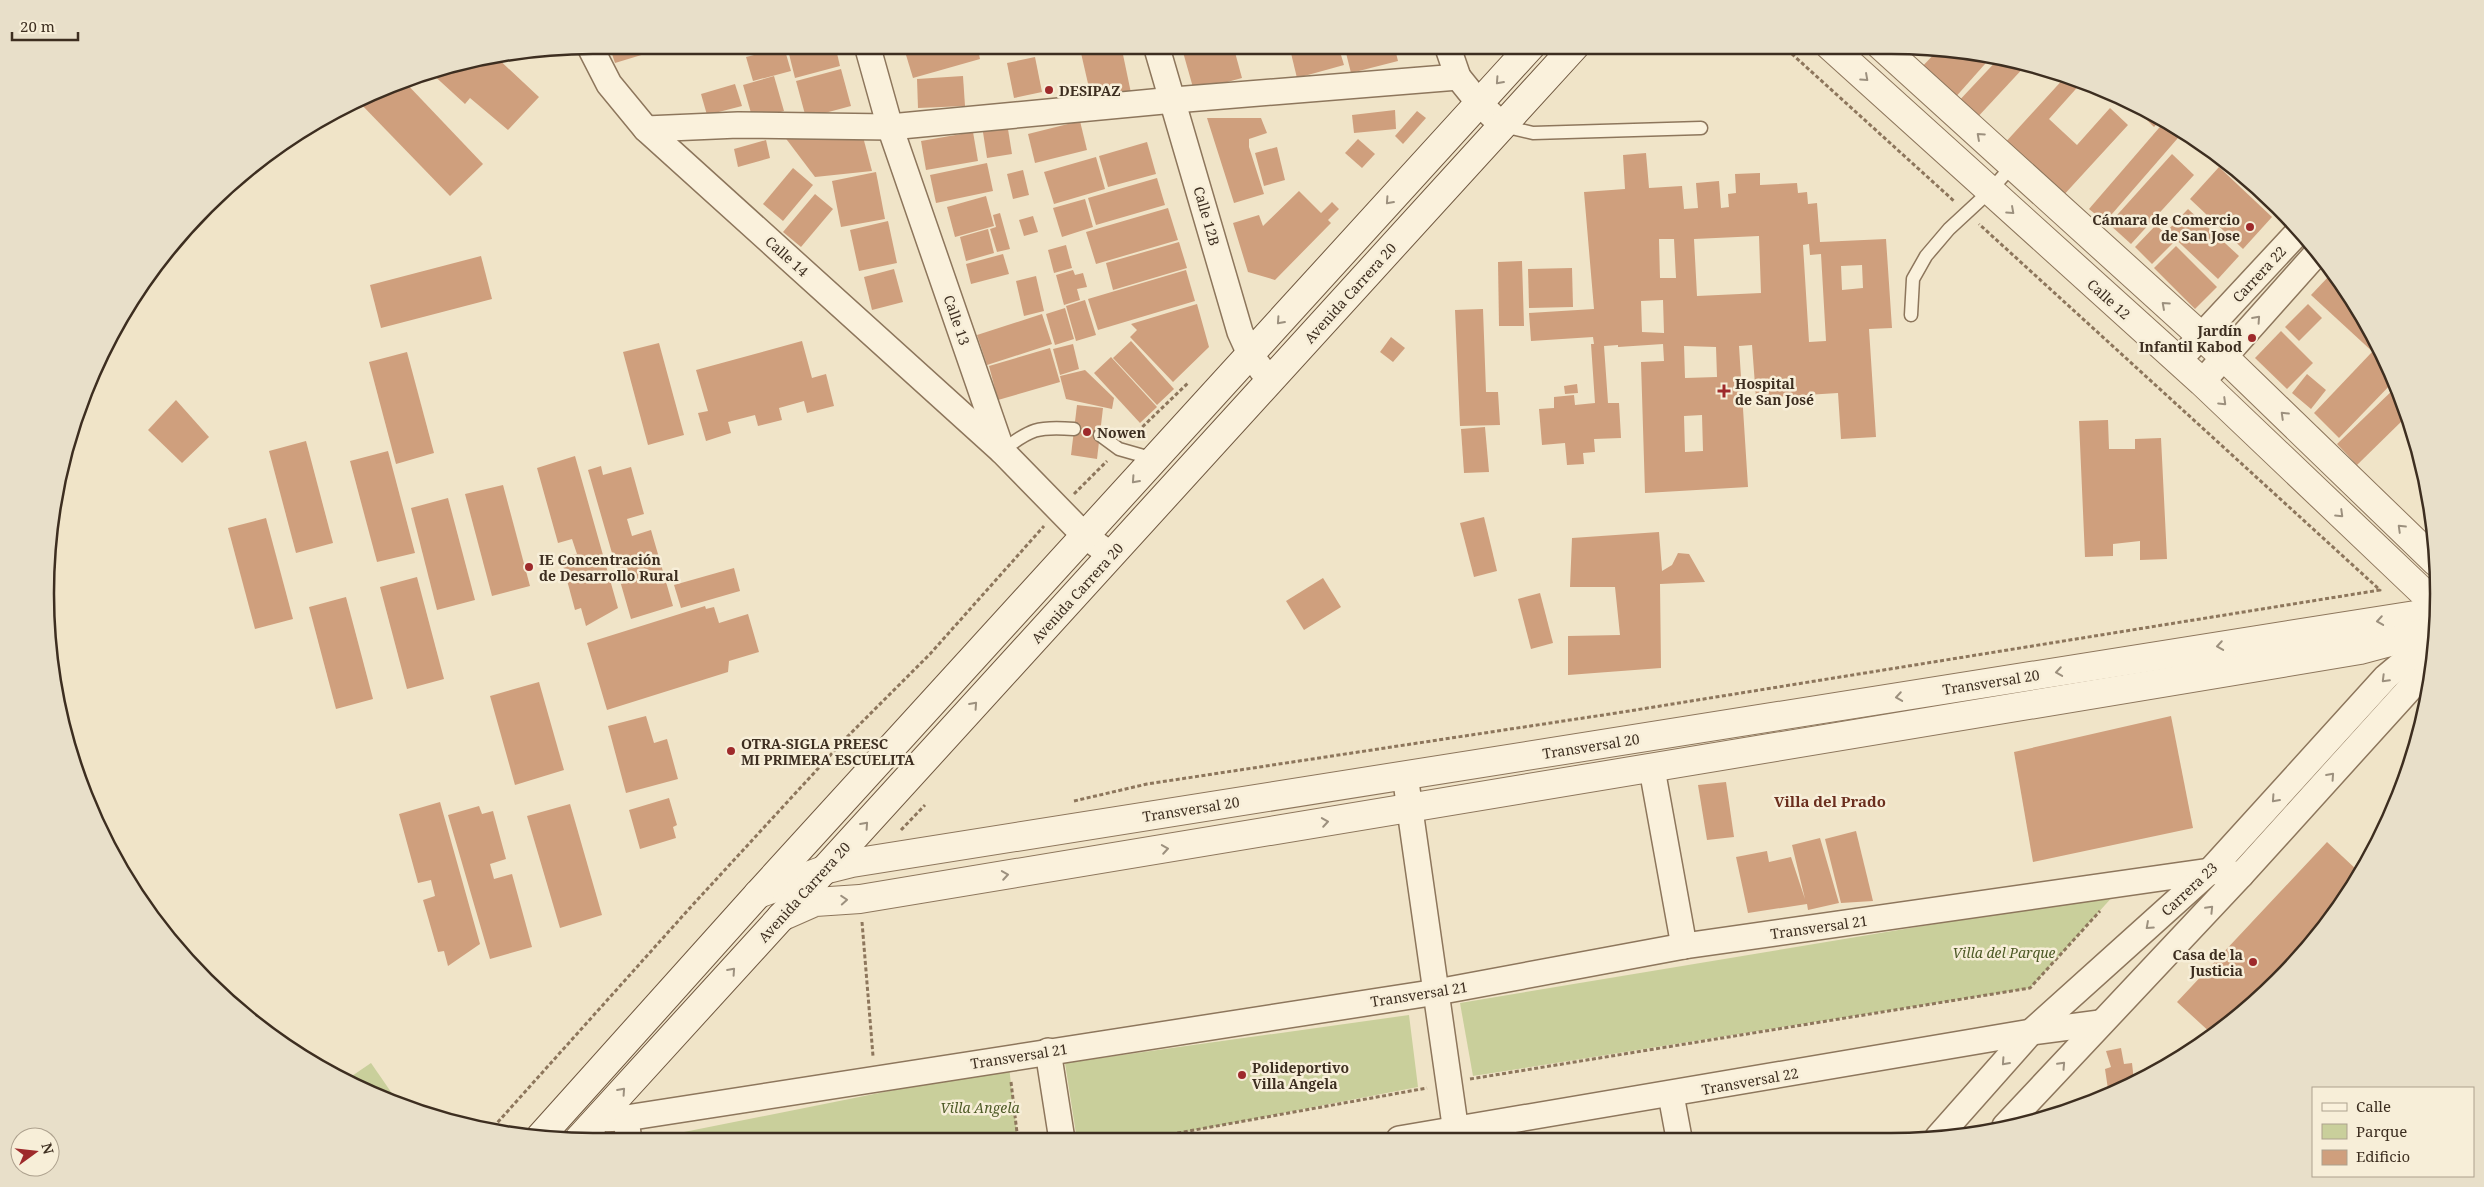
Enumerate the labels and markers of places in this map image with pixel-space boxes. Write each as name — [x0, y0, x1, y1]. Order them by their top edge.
place label: DESIPAZ — [1059, 81, 1121, 100]
marker: DESIPAZ — [1043, 84, 1055, 96]
place label: Cámara de Comercio de San Jose — [2092, 210, 2240, 245]
marker: Cámara de Comercio de San Jose — [2244, 221, 2256, 233]
place label: Jardín Infantil Kabod — [2139, 321, 2242, 356]
marker: Jardín Infantil Kabod — [2246, 332, 2258, 344]
place label: Hospital de San José — [1735, 374, 1814, 409]
marker: Hospital de San José — [1717, 384, 1731, 398]
place label: Nowen — [1097, 423, 1146, 442]
marker: Nowen — [1081, 426, 1093, 438]
place label: IE Concentración de Desarrollo Rural — [539, 550, 679, 585]
marker: IE Concentración de Desarrollo Rural — [523, 561, 535, 573]
place label: OTRA-SIGLA PREESC MI PRIMERA ESCUELITA — [741, 734, 915, 769]
marker: OTRA-SIGLA PREESC MI PRIMERA ESCUELITA — [725, 745, 737, 757]
place label: Casa de la Justicia — [2172, 945, 2243, 980]
marker: Casa de la Justicia — [2247, 956, 2259, 968]
place label: Polideportivo Villa Angela — [1252, 1058, 1349, 1093]
marker: Polideportivo Villa Angela — [1236, 1069, 1248, 1081]

